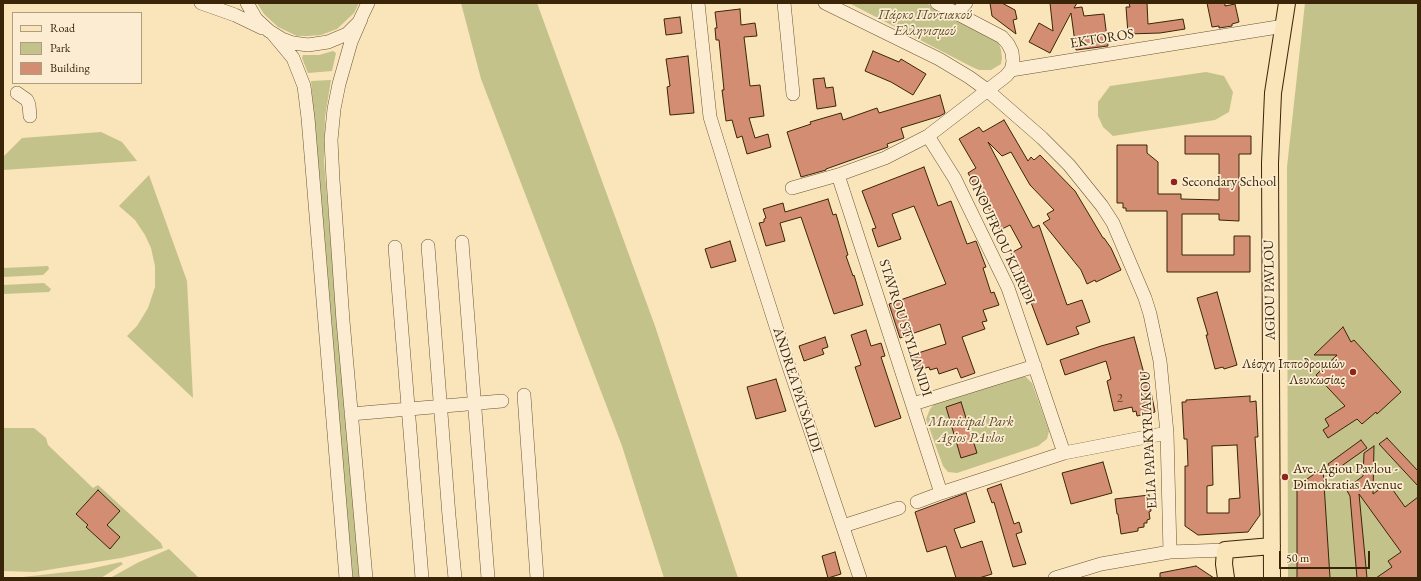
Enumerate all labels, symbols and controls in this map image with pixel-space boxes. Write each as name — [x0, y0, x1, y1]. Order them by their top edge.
park label: Πάρκο Ποντιακού Ελληνισμού — [878, 7, 972, 40]
legend — [12, 12, 142, 84]
text: Road — [50, 20, 75, 36]
street label: EKTOROS — [1069, 26, 1135, 52]
text: Park — [50, 40, 70, 56]
text: Building — [50, 60, 90, 76]
street label: ONOUFRIOU KLIRIDI — [964, 173, 1038, 307]
place label: Secondary School — [1182, 174, 1276, 190]
marker: Secondary School — [1169, 177, 1179, 187]
street label: AGIOU PAVLOU — [1261, 239, 1279, 341]
street label: STAVROU STYLIANIDI — [875, 257, 935, 399]
street label: ANDREA PATSALIDI — [769, 325, 825, 455]
place label: Λέσχη Ιπποδρομιών Λευκωσίας — [1242, 356, 1345, 388]
marker: Λέσχη Ιπποδρομιών Λευκωσίας — [1348, 367, 1358, 377]
street label: ELIA PAPAKYRIAKOU — [1137, 371, 1161, 509]
house number: 2 — [1117, 392, 1123, 406]
park label: Municipal Park Agios PAvlos — [928, 414, 1014, 446]
place label: Ave. Agiou Pavlou - Dimokratias Avenue — [1293, 461, 1402, 494]
marker: Ave. Agiou Pavlou - Dimokratias Avenue — [1280, 472, 1290, 482]
scale bar — [1281, 543, 1372, 569]
text: 50 m — [1286, 550, 1309, 566]

